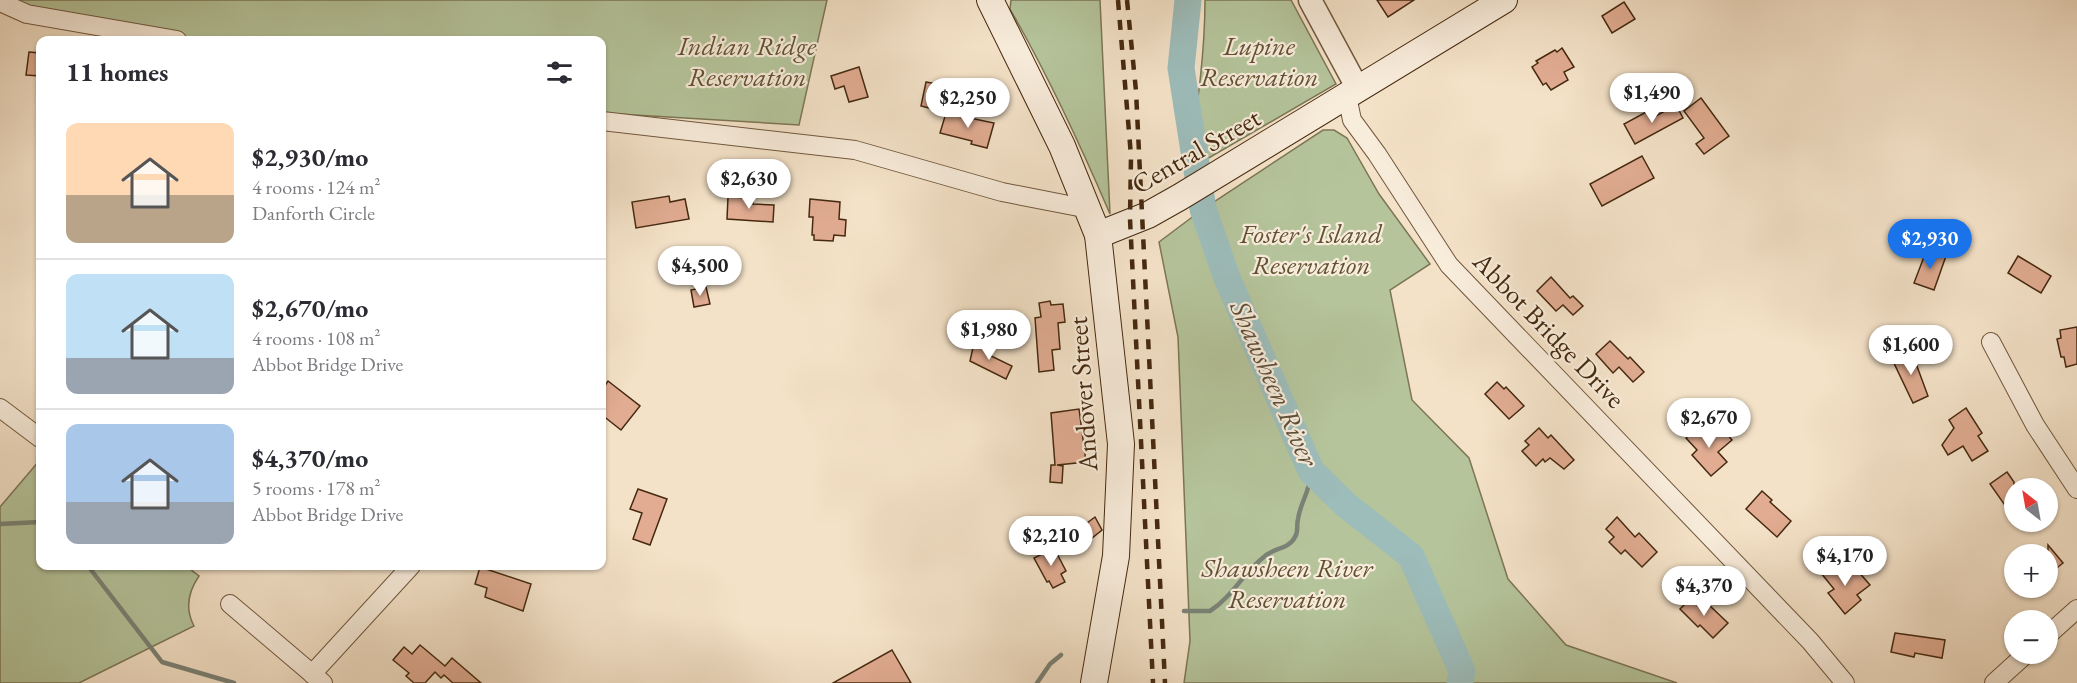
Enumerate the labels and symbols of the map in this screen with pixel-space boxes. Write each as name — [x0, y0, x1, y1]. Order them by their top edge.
park label: Indian Ridge Reservation — [677, 28, 817, 94]
park label: Lupine Reservation — [1200, 28, 1318, 94]
pin: $1,490 — [1603, 73, 1701, 124]
pin: $2,250 — [919, 78, 1017, 129]
street label: Central Street — [1125, 99, 1267, 202]
pin: $2,630 — [700, 159, 798, 210]
park label: Foster's Island Reservation — [1239, 216, 1383, 282]
pin: $2,930 — [1881, 219, 1979, 270]
street label: Abbot Bridge Drive — [1465, 243, 1633, 415]
pin: $4,500 — [651, 246, 749, 297]
water label: Shawsheen River — [1222, 294, 1328, 473]
pin: $1,980 — [940, 310, 1038, 361]
street label: Andover Street — [1060, 315, 1105, 474]
pin: $1,600 — [1862, 325, 1960, 376]
pin: $2,670 — [1660, 398, 1758, 449]
north arrow — [2004, 478, 2058, 532]
pin: $2,210 — [1002, 516, 1100, 567]
pin: $4,170 — [1796, 536, 1894, 587]
park label: Shawsheen River Reservation — [1200, 550, 1374, 616]
pin: $4,370 — [1655, 566, 1753, 617]

